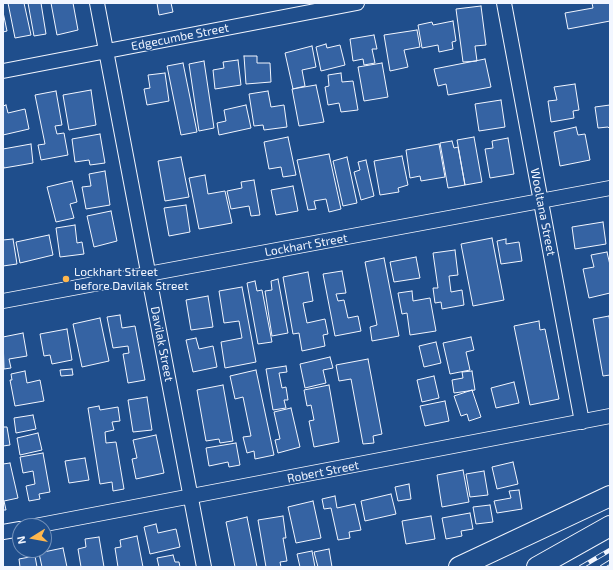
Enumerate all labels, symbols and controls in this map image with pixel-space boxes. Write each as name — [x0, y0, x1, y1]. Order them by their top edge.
street label: Edgecumbe Street — [130, 20, 230, 54]
street label: Wooltana Street — [527, 167, 559, 257]
street label: Lockhart Street — [263, 231, 349, 259]
place label: Lockhart Street before Davilak Street — [74, 265, 189, 293]
marker: Lockhart Street before Davilak Street — [61, 274, 71, 284]
street label: Davilak Street — [148, 305, 176, 383]
street label: Robert Street — [286, 458, 360, 486]
north arrow — [12, 518, 52, 558]
text: N — [14, 535, 28, 545]

